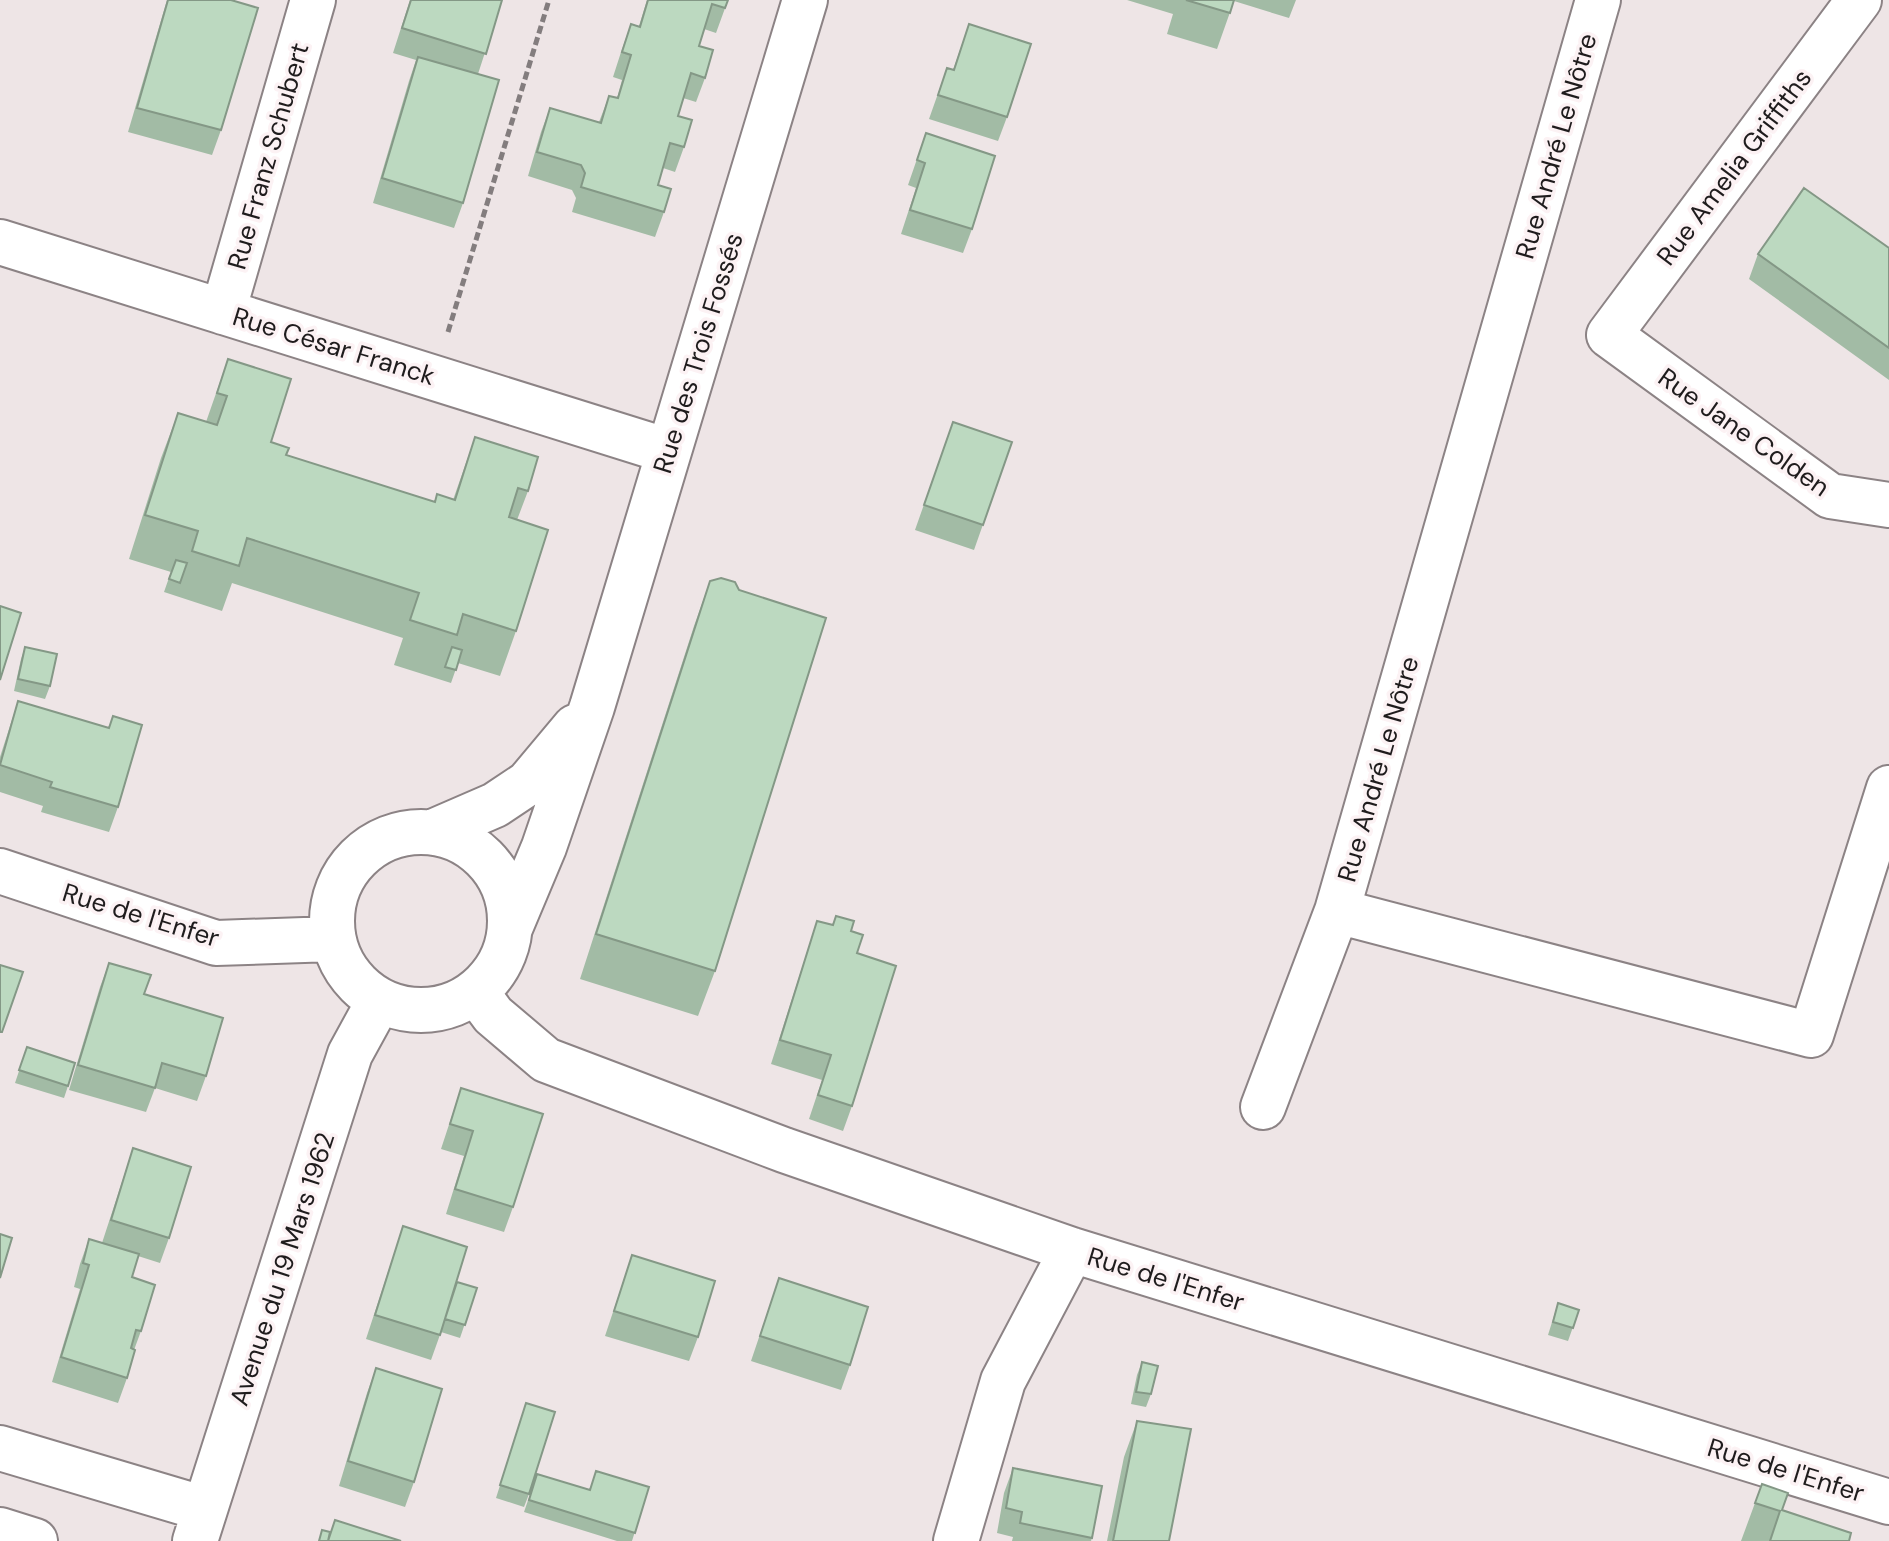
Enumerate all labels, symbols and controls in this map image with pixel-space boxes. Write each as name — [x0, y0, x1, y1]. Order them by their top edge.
street label: Rue André Le Nôtre — [1508, 29, 1604, 263]
street label: Rue Franz Schubert — [219, 39, 317, 273]
street label: Rue Amelia Griffiths — [1649, 62, 1819, 272]
street label: Rue des Trois Fossés — [645, 229, 751, 477]
street label: Rue César Franck — [229, 299, 439, 393]
street label: Rue Jane Colden — [1652, 360, 1836, 504]
street label: Rue André Le Nôtre — [1330, 652, 1426, 886]
street label: Rue de l'Enfer — [58, 875, 224, 955]
street label: Avenue du 19 Mars 1962 — [222, 1128, 342, 1410]
street label: Rue de l'Enfer — [1083, 1239, 1249, 1319]
street label: Rue de l'Enfer — [1703, 1430, 1869, 1510]

